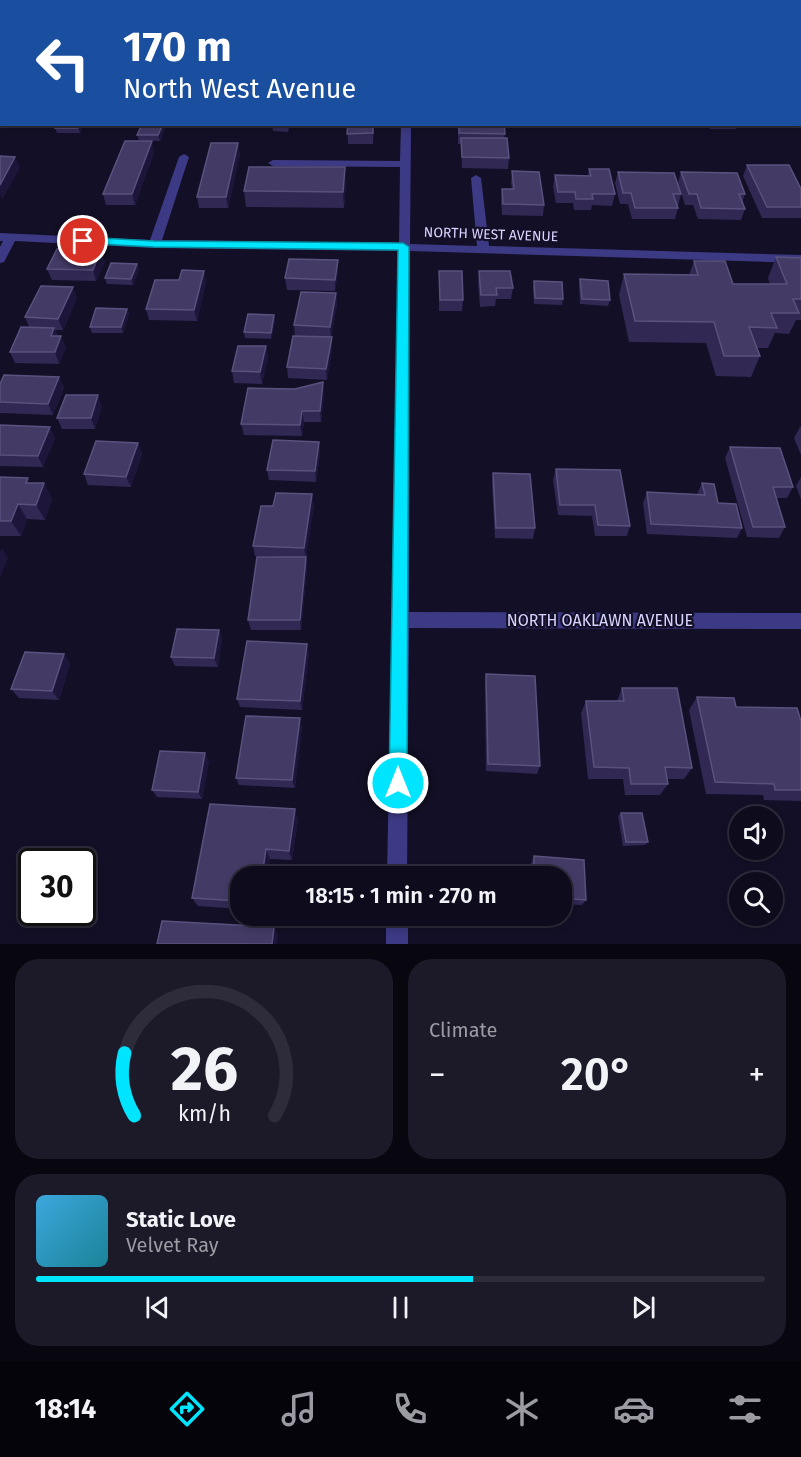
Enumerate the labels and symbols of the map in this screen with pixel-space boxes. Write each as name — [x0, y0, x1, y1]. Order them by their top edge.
pin — [57, 215, 108, 266]
street label: NORTH WEST AVENUE — [423, 224, 558, 245]
street label: NORTH OAKLAWN AVENUE — [507, 611, 693, 630]
position arrow — [366, 751, 430, 815]
speed limit sign: 30 — [18, 848, 96, 926]

